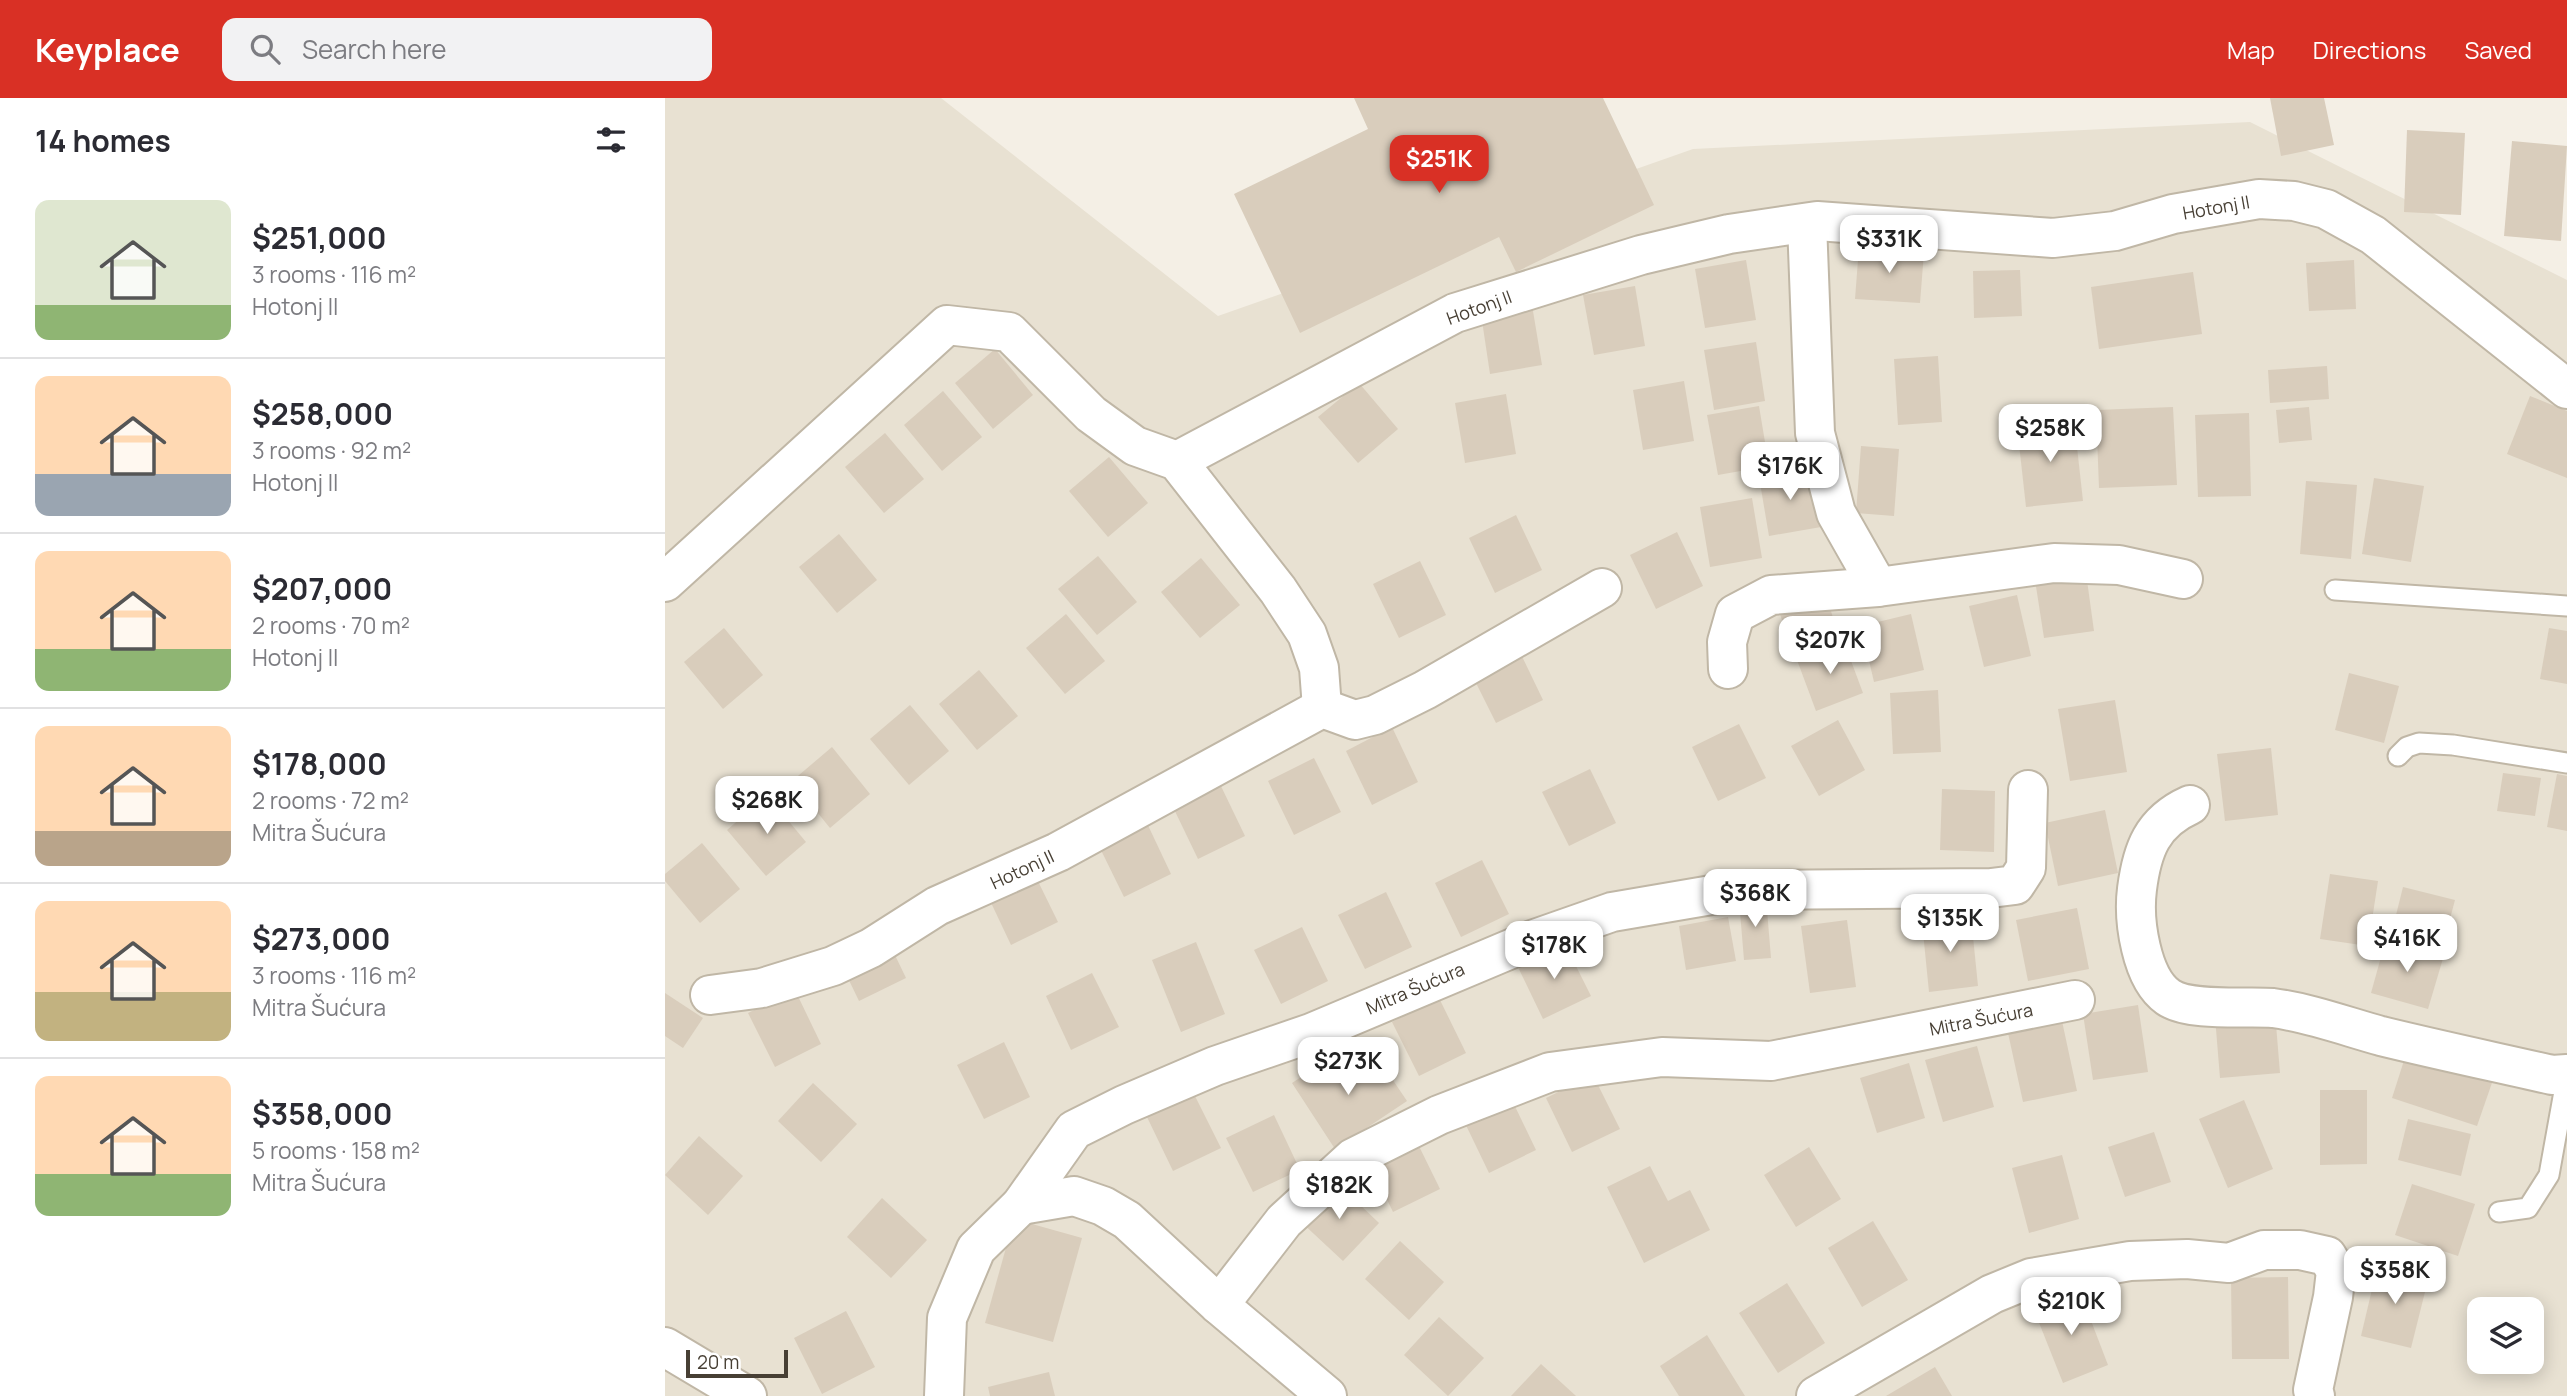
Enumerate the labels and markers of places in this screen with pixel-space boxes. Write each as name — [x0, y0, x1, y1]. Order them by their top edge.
pin: $251K — [1390, 136, 1488, 195]
pin: $331K — [1840, 216, 1938, 275]
pin: $258K — [2001, 404, 2099, 464]
pin: $176K — [1741, 442, 1839, 502]
pin: $207K — [1781, 616, 1879, 676]
pin: $268K — [718, 776, 816, 836]
pin: $368K — [1706, 870, 1804, 929]
pin: $135K — [1901, 894, 1999, 954]
pin: $416K — [2358, 914, 2456, 974]
pin: $178K — [1505, 922, 1603, 981]
pin: $273K — [1299, 1038, 1397, 1097]
pin: $182K — [1290, 1162, 1388, 1221]
pin: $358K — [2346, 1246, 2444, 1306]
pin: $210K — [2022, 1278, 2120, 1337]

